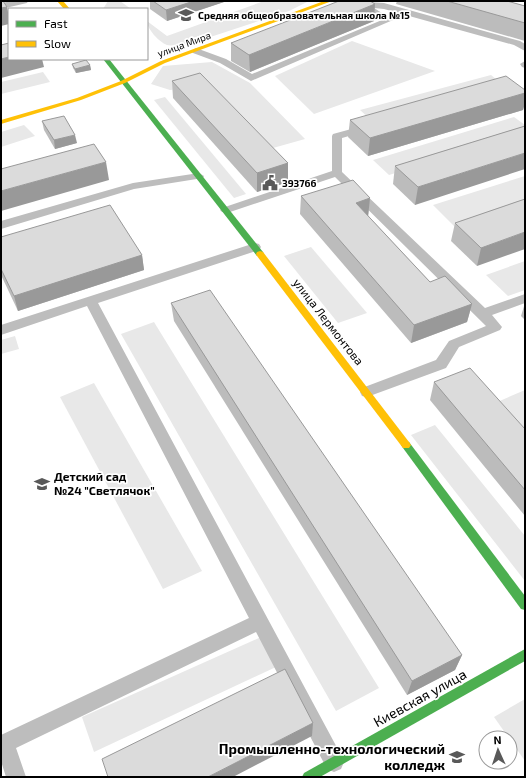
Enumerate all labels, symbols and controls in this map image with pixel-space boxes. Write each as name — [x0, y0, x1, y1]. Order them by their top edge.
school or university icon: Средняя общеобразовательная школа №15 — [177, 6, 195, 24]
legend — [8, 8, 148, 60]
place label: Средняя общеобразовательная школа №15 — [198, 9, 410, 21]
text: Fast — [44, 16, 68, 30]
street label: улица Мира — [156, 29, 213, 60]
text: Slow — [44, 36, 71, 50]
public building icon: 393766 — [261, 174, 279, 192]
place label: 393766 — [282, 177, 316, 189]
street label: улица Лермонтова — [290, 275, 367, 368]
place label: Детский сад №24 "Светлячок" — [54, 469, 155, 497]
school or university icon: Детский сад №24 "Светлячок" — [33, 475, 51, 493]
street label: Киевская улица — [370, 665, 469, 730]
north arrow — [478, 730, 518, 770]
text: N — [493, 733, 502, 746]
place label: Промышленно-технологический колледж — [219, 740, 445, 773]
school or university icon: Промышленно-технологический колледж — [448, 748, 466, 766]

